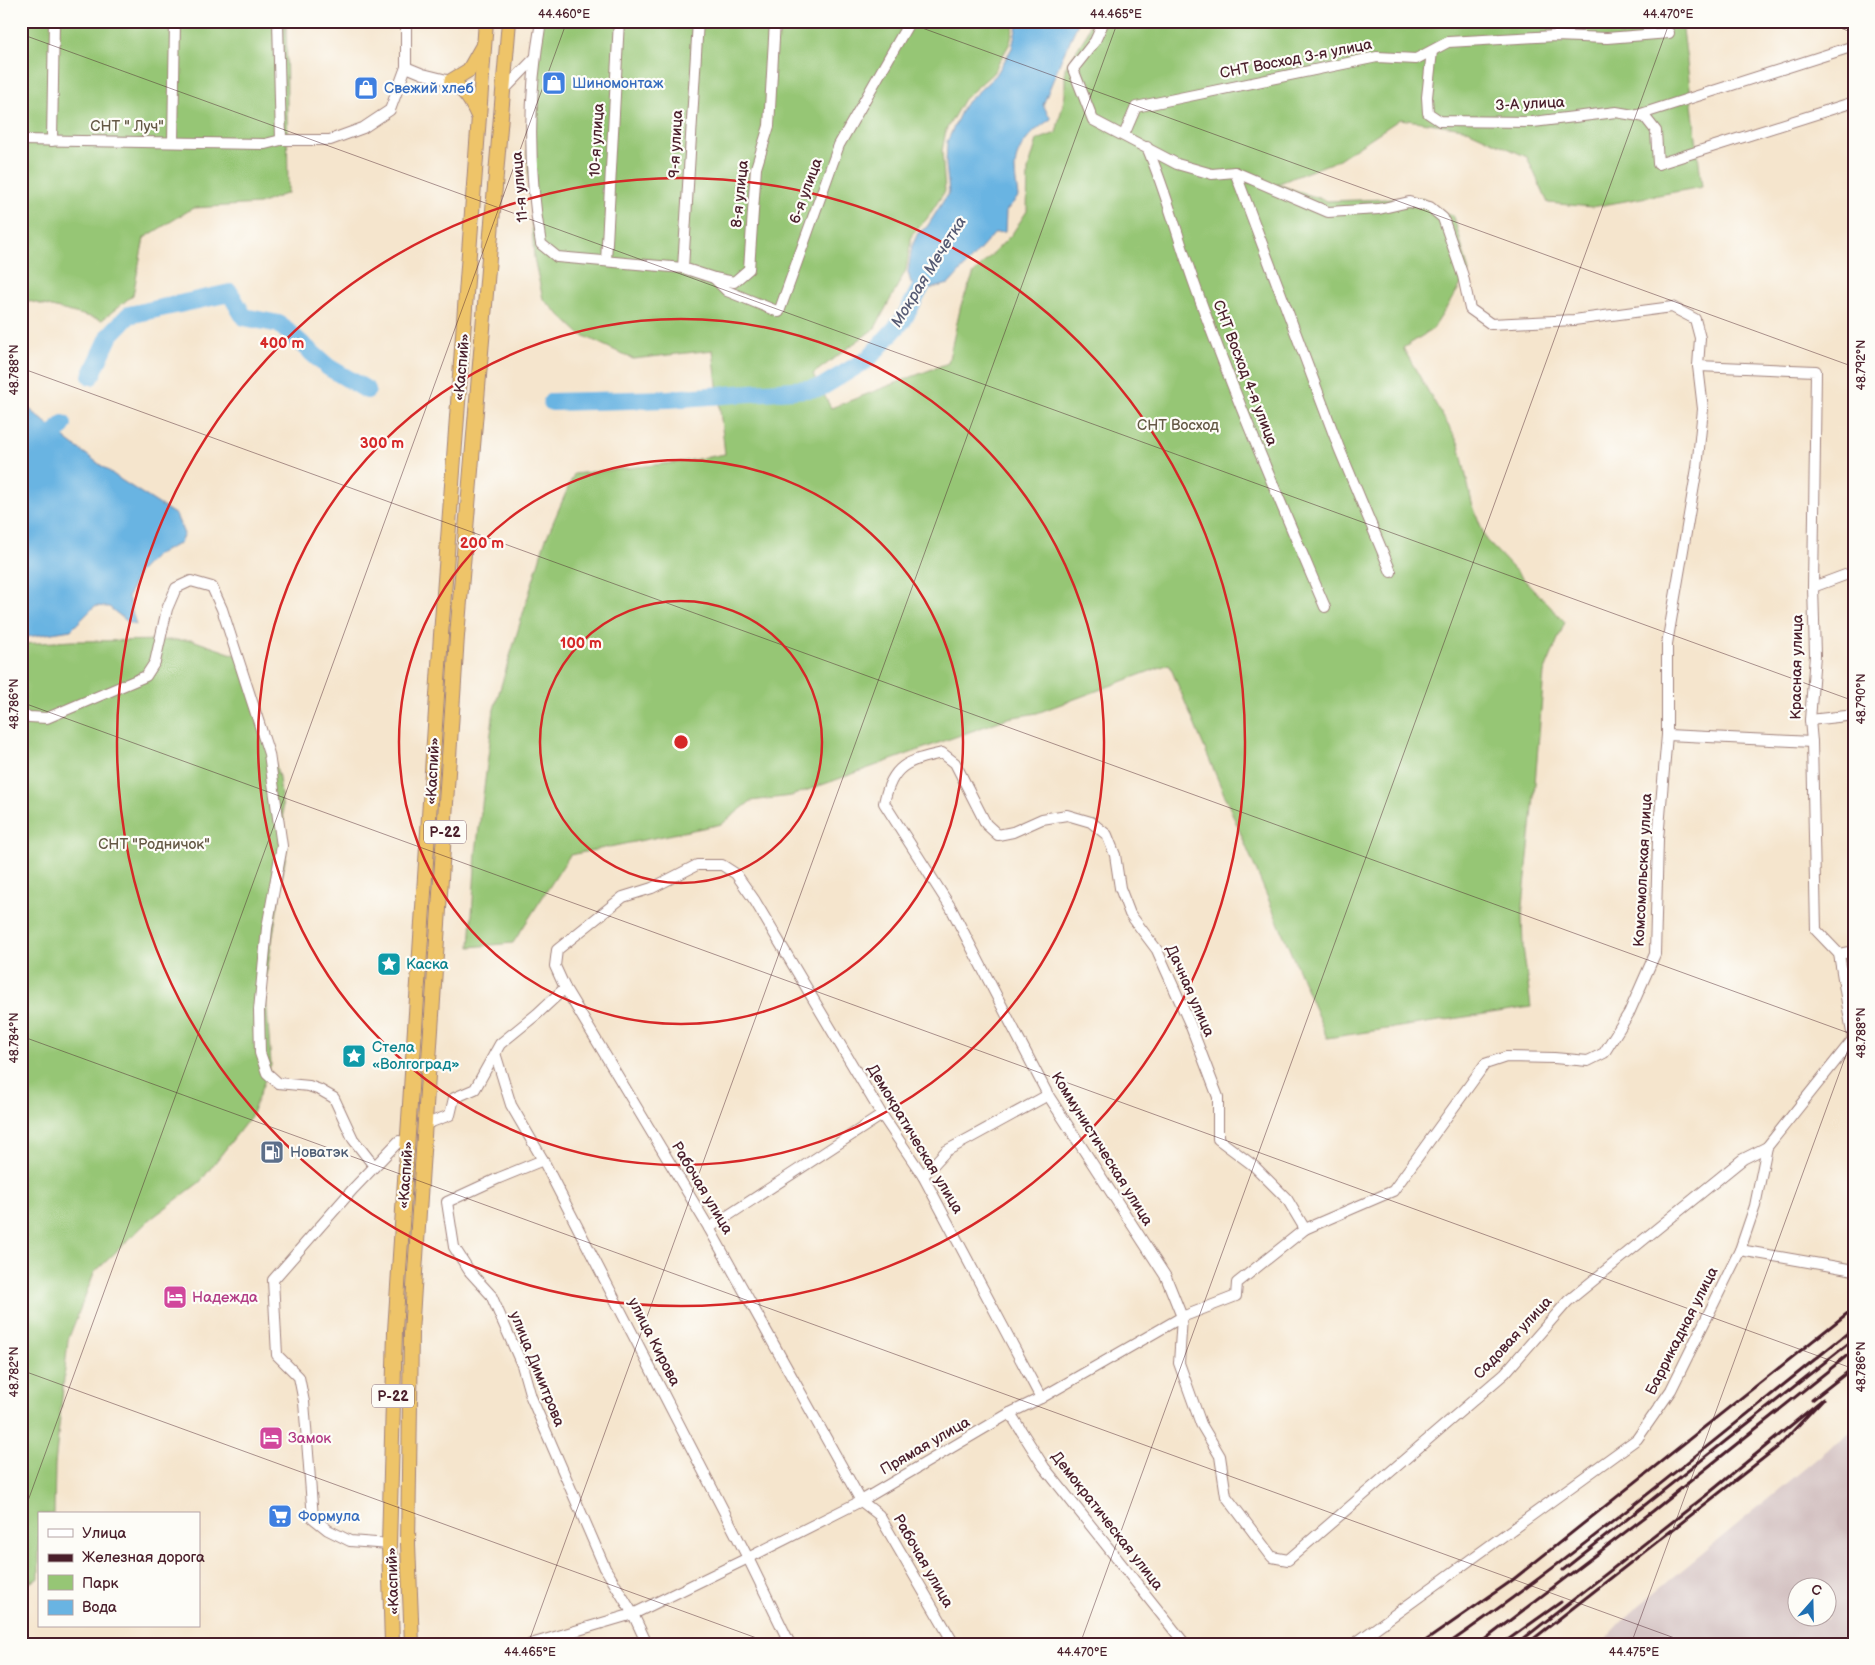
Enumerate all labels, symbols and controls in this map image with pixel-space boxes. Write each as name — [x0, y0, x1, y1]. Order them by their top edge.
text: 44.460°E — [538, 7, 590, 22]
text: 44.465°E — [1090, 7, 1142, 22]
text: 44.470°E — [1643, 7, 1693, 22]
street label: СНТ Восход 3-я улица — [1218, 35, 1374, 83]
shop icon: Шиномонтаж — [541, 70, 567, 96]
place label: Шиномонтаж — [572, 74, 664, 93]
shop icon: Свежий хлеб — [353, 75, 379, 101]
place label: Свежий хлеб — [384, 79, 474, 98]
street label: 3-А улица — [1495, 93, 1565, 115]
street label: 10-я улица — [586, 102, 608, 177]
street label: 9-я улица — [665, 109, 687, 178]
park label: СНТ " Луч" — [90, 117, 164, 136]
street label: 11-я улица — [507, 151, 533, 223]
street label: 6-я улица — [785, 155, 827, 226]
street label: 8-я улица — [727, 159, 753, 229]
water label: Мокрая Мечетка — [887, 213, 971, 331]
street label: СНТ Восход 4-я улица — [1208, 297, 1282, 449]
street label: «Каспий» — [450, 332, 474, 402]
text: 400 m — [260, 334, 304, 353]
text: 48.792°N — [1854, 340, 1869, 390]
text: 48.788°N — [7, 344, 22, 396]
park label: СНТ Восход — [1137, 416, 1219, 435]
text: 300 m — [360, 434, 404, 453]
text: 200 m — [460, 534, 504, 553]
street label: Красная улица — [1787, 614, 1807, 720]
text: 100 m — [560, 634, 602, 653]
text: 48.790°N — [1854, 673, 1869, 725]
text: 48.786°N — [7, 678, 22, 730]
centre of rings — [672, 733, 690, 751]
street label: «Каспий» — [422, 737, 444, 805]
street label: Комсомольская улица — [1629, 793, 1657, 947]
road number: Р-22 — [424, 820, 466, 844]
park label: СНТ "Родничок" — [98, 835, 210, 854]
street label: Дачная улица — [1161, 942, 1219, 1040]
place icon: Каска — [376, 951, 402, 977]
place label: Каска — [406, 955, 449, 974]
text: 48.788°N — [1854, 1007, 1869, 1059]
text: 48.784°N — [7, 1013, 22, 1063]
place label: Стела «Волгоград» — [372, 1038, 460, 1074]
place icon: Стела «Волгоград» — [341, 1043, 367, 1069]
street label: Демократическая улица — [863, 1061, 967, 1217]
street label: Коммунистическая улица — [1047, 1069, 1157, 1229]
street label: Рабочая улица — [667, 1138, 737, 1238]
fuel station icon: Новатэк — [259, 1139, 285, 1165]
street label: «Каспий» — [394, 1141, 418, 1209]
place label: Новатэк — [290, 1143, 348, 1162]
street label: Баррикадная улица — [1641, 1264, 1723, 1398]
hotel icon: Надежда — [162, 1284, 188, 1310]
place label: Надежда — [192, 1288, 258, 1307]
street label: Садовая улица — [1470, 1292, 1556, 1383]
street label: улица Кирова — [624, 1295, 684, 1389]
street label: улица Димитрова — [505, 1309, 569, 1430]
text: 48.786°N — [1854, 1341, 1869, 1393]
text: 48.782°N — [7, 1347, 22, 1397]
road number: Р-22 — [372, 1384, 414, 1408]
street label: Прямая улица — [877, 1413, 973, 1479]
hotel icon: Замок — [258, 1425, 284, 1451]
place label: Замок — [288, 1429, 331, 1448]
street label: Демократическая улица — [1047, 1448, 1167, 1594]
supermarket icon: Формула — [267, 1503, 293, 1529]
place label: Формула — [298, 1507, 360, 1526]
street label: Рабочая улица — [889, 1511, 958, 1611]
legend — [38, 1512, 200, 1628]
text: Улица — [82, 1524, 127, 1543]
street label: «Каспий» — [382, 1547, 404, 1615]
text: Железная дорога — [82, 1548, 205, 1567]
text: Парк — [82, 1574, 119, 1593]
north arrow — [1788, 1578, 1838, 1628]
text: С — [1809, 1581, 1824, 1600]
text: Вода — [82, 1598, 117, 1617]
text: 44.465°E — [504, 1645, 556, 1660]
text: 44.470°E — [1057, 1645, 1107, 1660]
text: 44.475°E — [1609, 1645, 1659, 1660]

